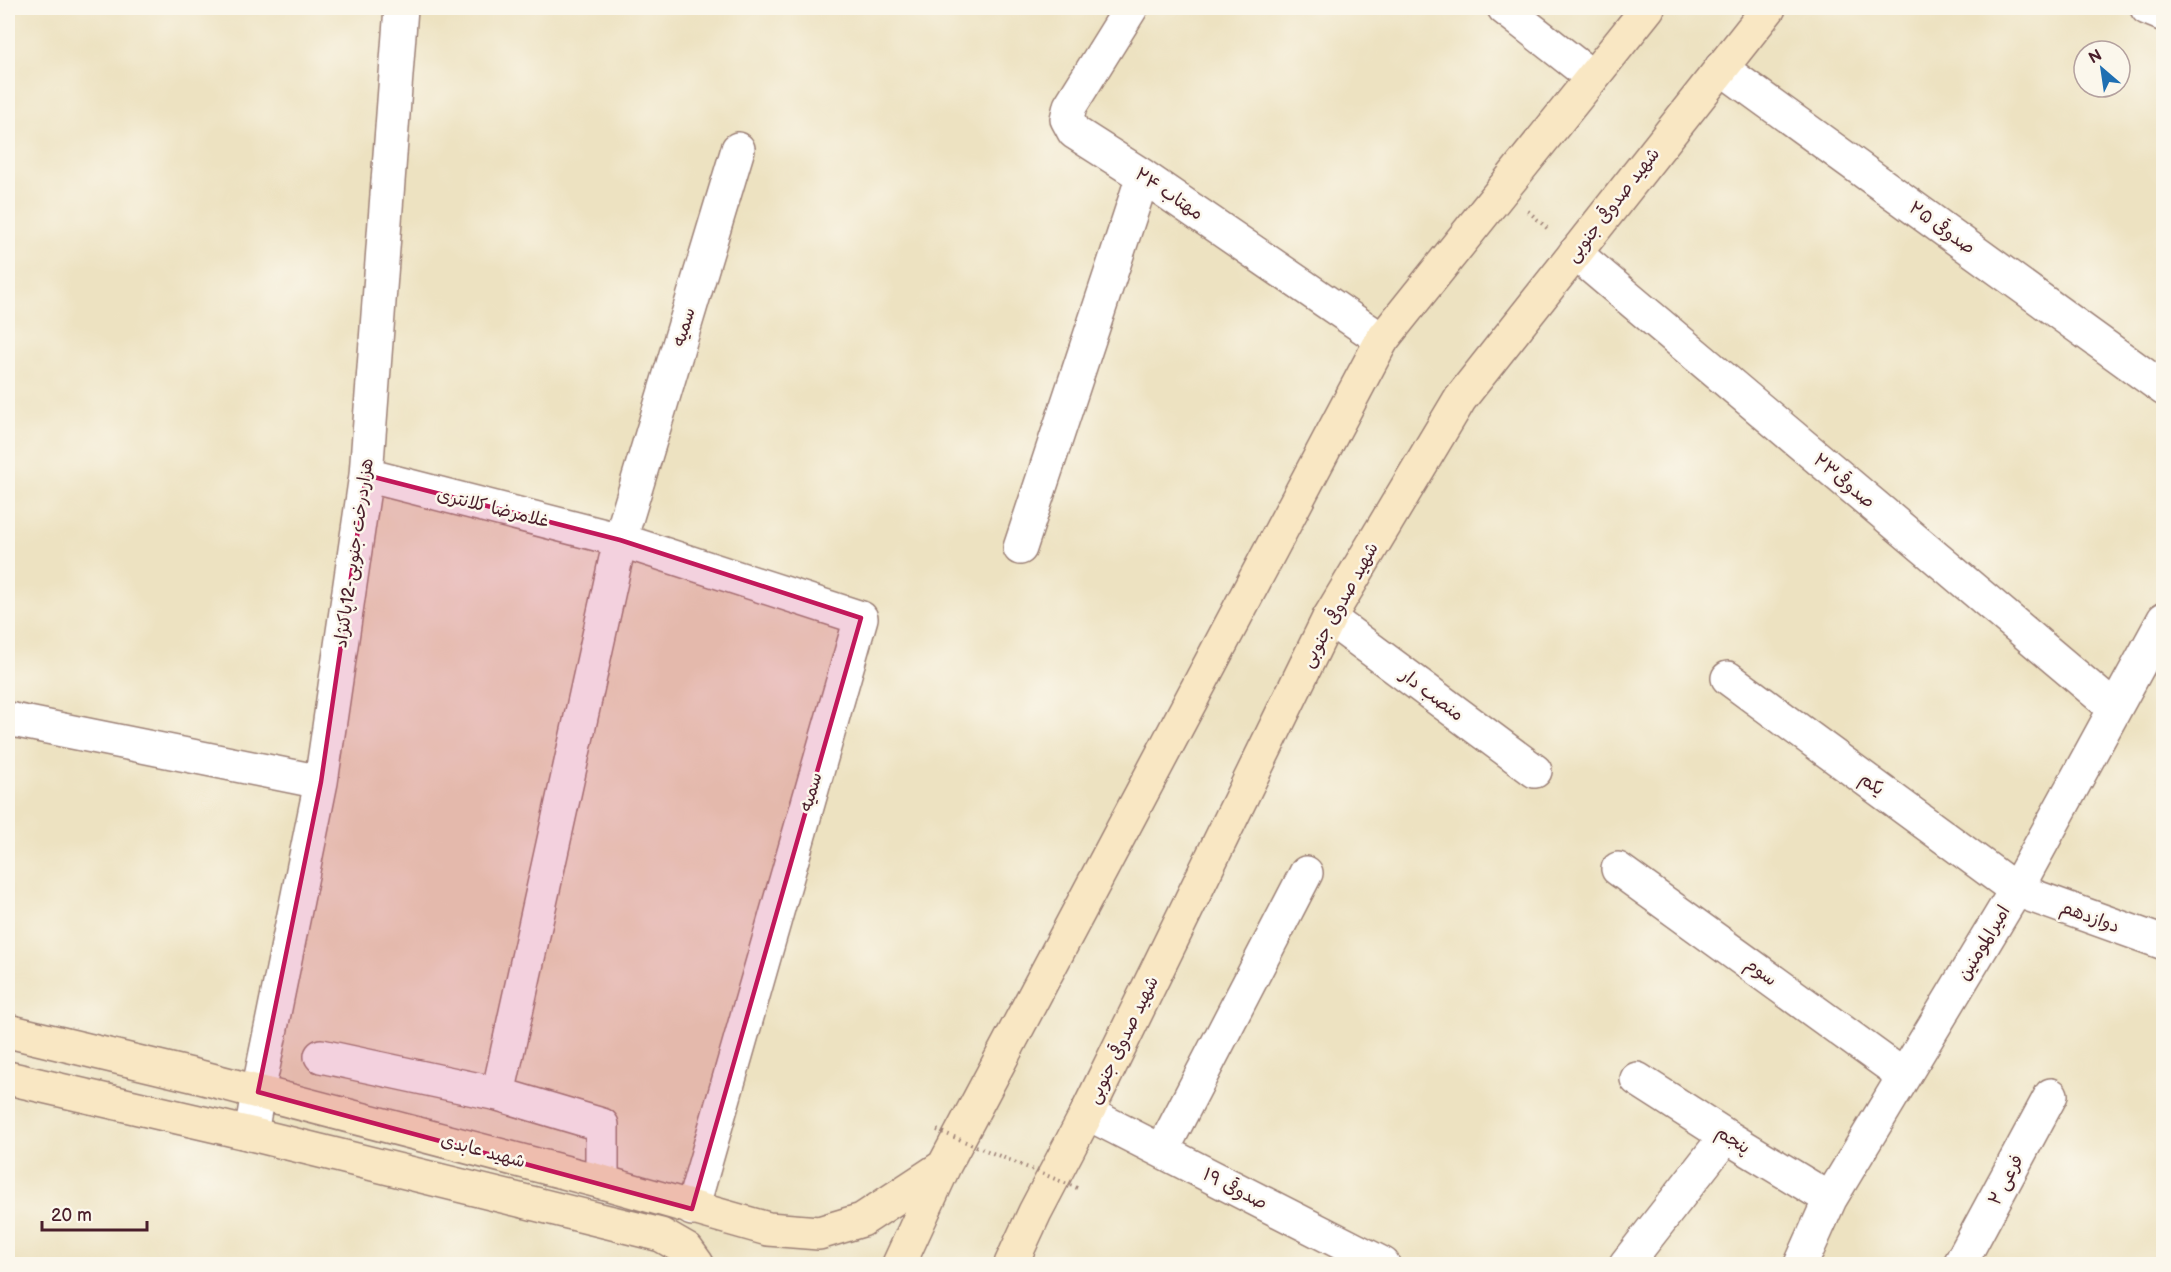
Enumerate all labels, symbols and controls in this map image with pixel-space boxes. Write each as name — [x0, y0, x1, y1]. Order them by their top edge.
north arrow — [2072, 39, 2132, 99]
text: N — [2086, 46, 2105, 68]
street label: شهید صدوقی جنوبی — [1560, 142, 1665, 267]
street label: مهتاب ۲۴ — [1131, 164, 1207, 224]
street label: صدوقی ۲۵ — [1905, 195, 1980, 259]
street label: سمیه — [668, 305, 700, 349]
street label: صدوقی۲۳ — [1809, 448, 1880, 513]
street label: هزاردرخت جنوبی-12پاکنژاد — [330, 457, 379, 649]
street label: غلامرضا کلانتری — [435, 484, 551, 532]
street label: شهید صدوقی جنوبی — [1295, 538, 1384, 672]
street label: منصب دار — [1395, 663, 1468, 726]
street label: یکم — [1854, 768, 1888, 802]
street label: سمیه — [795, 770, 827, 814]
street label: دوازدهم — [2057, 897, 2122, 940]
street label: امیرالمومنین — [1953, 902, 2015, 984]
street label: سوم — [1739, 953, 1781, 993]
street label: شهید صدوقی جنوبی — [1081, 972, 1164, 1108]
street label: پنجم — [1710, 1121, 1754, 1161]
street label: شهید عابدی — [438, 1130, 528, 1172]
street label: فرعی ۲ — [1984, 1151, 2028, 1209]
street label: صدوقی ۱۹ — [1199, 1162, 1272, 1214]
scale bar — [42, 1194, 147, 1232]
text: 20 m — [51, 1205, 92, 1226]

